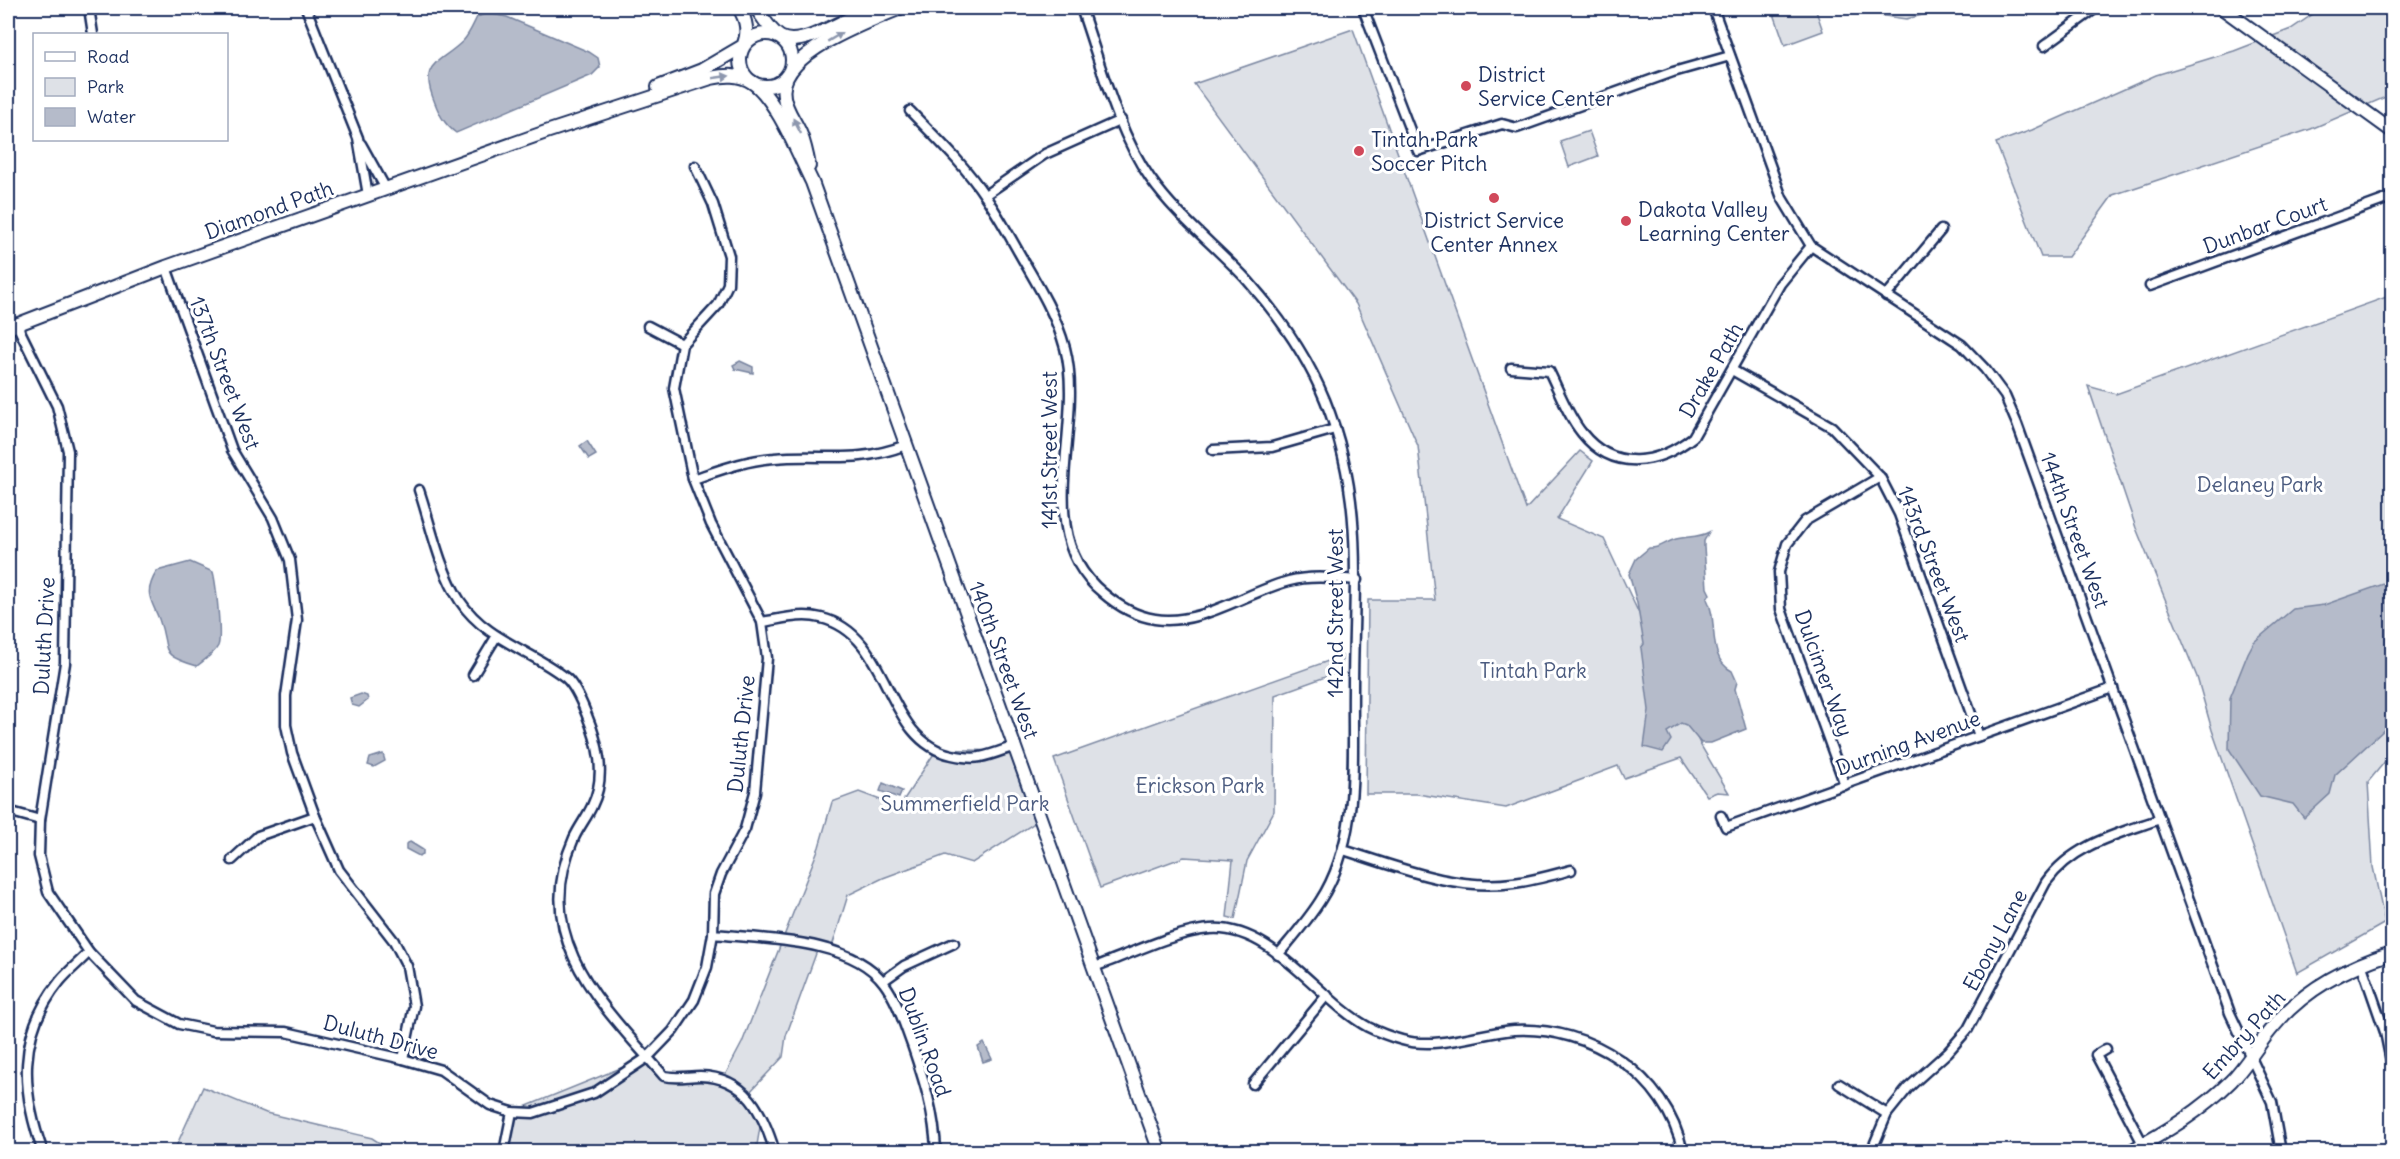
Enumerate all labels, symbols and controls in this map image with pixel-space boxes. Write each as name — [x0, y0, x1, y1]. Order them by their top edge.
one-way arrow — [827, 32, 844, 42]
legend — [33, 33, 228, 141]
text: Road — [87, 45, 130, 68]
place label: District Service Center — [1478, 61, 1615, 112]
one-way arrow — [712, 72, 731, 81]
text: Park — [87, 75, 124, 98]
marker: District Service Center — [1459, 79, 1473, 93]
text: Water — [87, 105, 137, 128]
one-way arrow — [792, 118, 802, 135]
place label: Tintah Park Soccer Pitch — [1371, 126, 1487, 177]
marker: Tintah Park Soccer Pitch — [1352, 144, 1366, 158]
street label: Diamond Path — [201, 174, 337, 246]
street label: Dunbar Court — [2199, 190, 2331, 260]
marker: District Service Center Annex — [1487, 191, 1501, 205]
place label: Dakota Valley Learning Center — [1638, 196, 1790, 247]
place label: District Service Center Annex — [1424, 207, 1564, 258]
marker: Dakota Valley Learning Center — [1619, 214, 1633, 228]
street label: 137th Street West — [183, 293, 267, 453]
street label: Drake Path — [1673, 318, 1749, 422]
street label: 141st Street West — [1036, 371, 1063, 529]
street label: 144th Street West — [2034, 448, 2116, 612]
park label: Delaney Park — [2197, 471, 2323, 498]
street label: 143rd Street West — [1892, 482, 1976, 646]
street label: 142nd Street West — [1322, 529, 1349, 697]
street label: Duluth Drive — [27, 576, 61, 696]
street label: 140th Street West — [963, 577, 1045, 743]
street label: Dulcimer Way — [1789, 606, 1859, 740]
park label: Tintah Park — [1479, 657, 1587, 684]
street label: Duluth Drive — [721, 674, 761, 794]
street label: Durning Avenue — [1832, 704, 1984, 782]
park label: Erickson Park — [1136, 772, 1264, 799]
park label: Summerfield Park — [881, 790, 1050, 817]
street label: Ebony Lane — [1957, 884, 2033, 996]
street label: Dublin Road — [893, 984, 957, 1100]
street label: Embry Path — [2197, 985, 2291, 1085]
street label: Duluth Drive — [321, 1009, 441, 1065]

